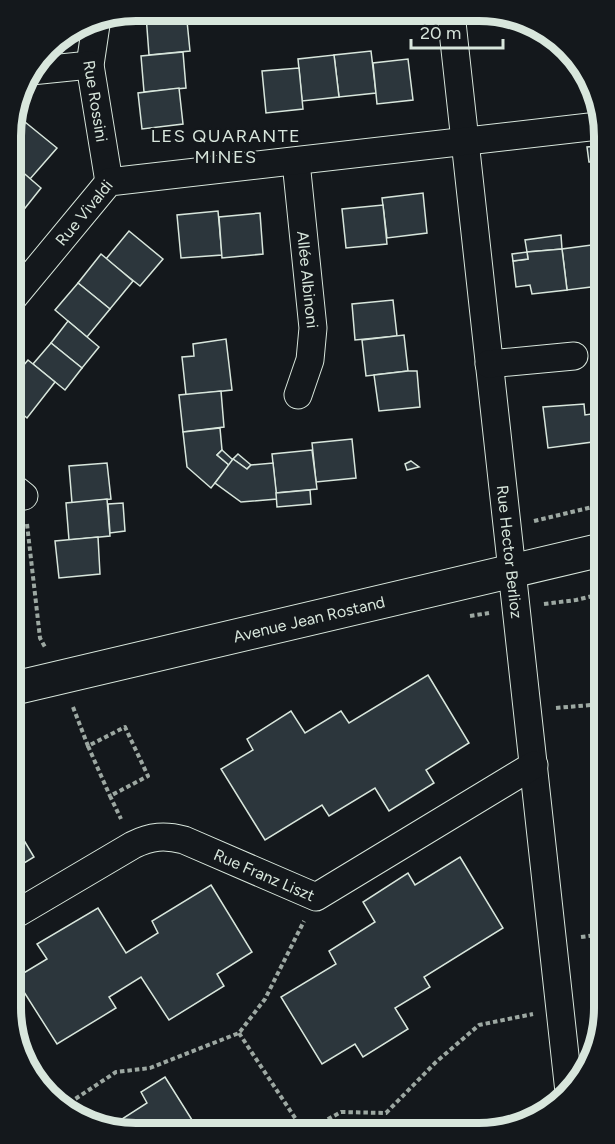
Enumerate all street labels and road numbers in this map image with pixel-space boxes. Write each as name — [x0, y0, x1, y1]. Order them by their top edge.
street label: Rue Rossini — [79, 59, 111, 143]
street label: Rue Vivaldi — [52, 176, 117, 249]
street label: Allée Albinoni — [293, 230, 322, 329]
street label: Rue Hector Berlioz — [493, 484, 526, 620]
street label: Avenue Jean Rostand — [231, 592, 387, 646]
street label: Rue Franz Liszt — [211, 845, 318, 905]

